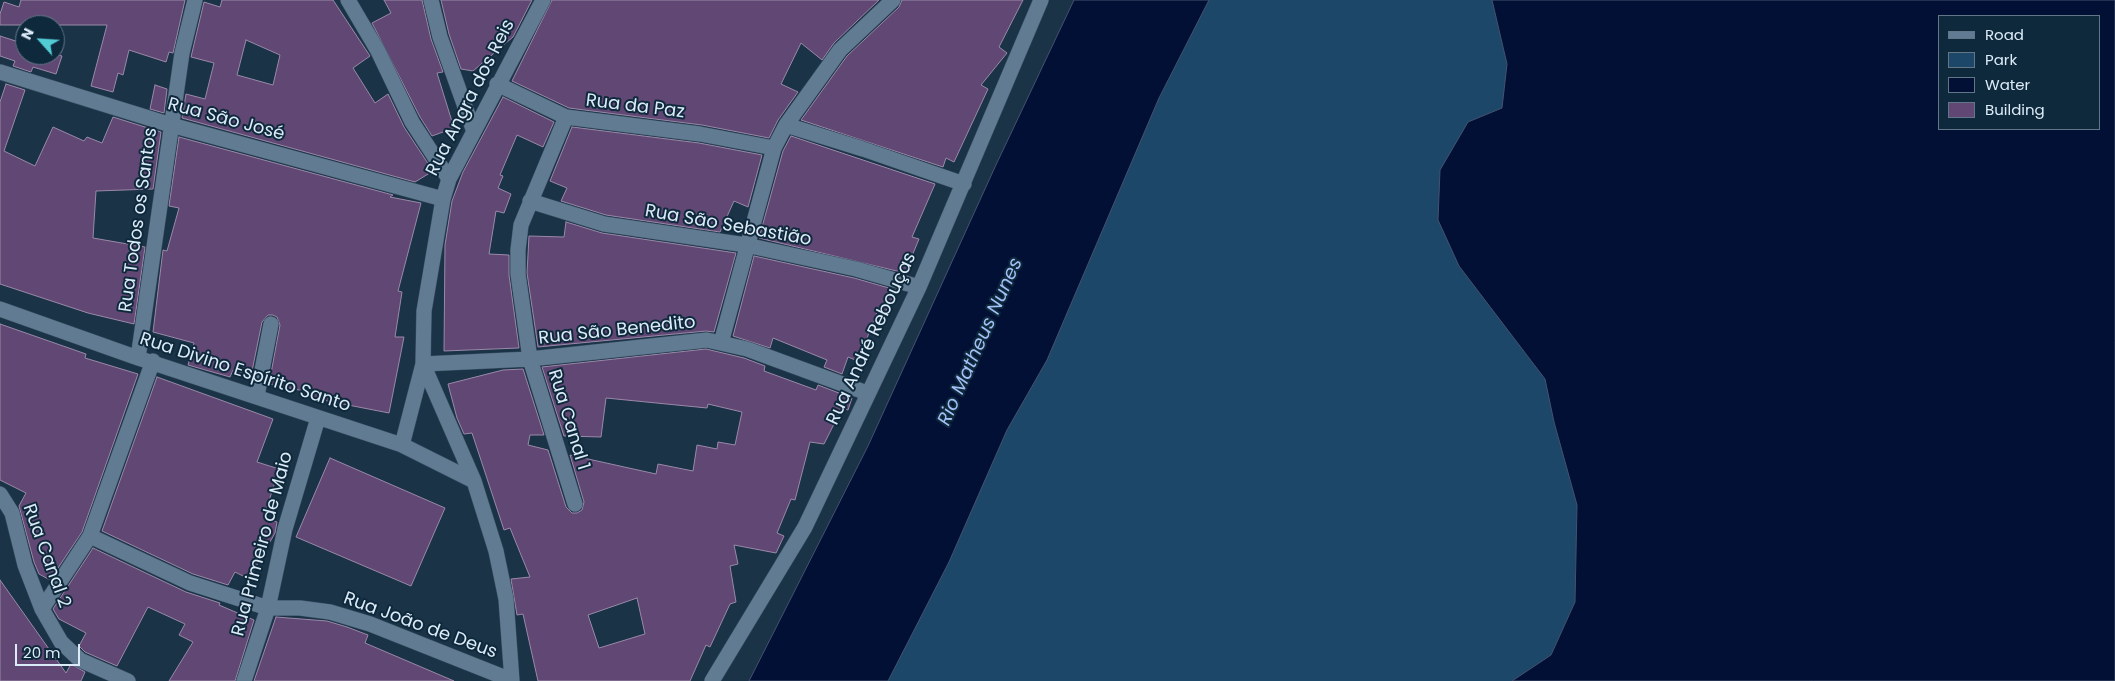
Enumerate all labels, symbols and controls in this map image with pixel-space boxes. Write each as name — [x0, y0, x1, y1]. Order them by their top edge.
north arrow — [15, 15, 65, 65]
legend — [1938, 15, 2100, 130]
street label: Rua Angra dos Reis — [422, 16, 520, 180]
text: Road — [1985, 24, 2024, 45]
text: N — [16, 25, 39, 43]
text: Park — [1985, 49, 2017, 70]
text: Water — [1985, 74, 2030, 95]
street label: Rua da Paz — [584, 90, 686, 124]
street label: Rua São José — [165, 94, 287, 146]
text: Building — [1985, 99, 2045, 120]
street label: Rua Todos os Santos — [115, 126, 163, 314]
street label: Rua São Sebastião — [643, 201, 813, 251]
street label: Rua André Rebouças — [823, 249, 921, 429]
water label: Rio Matheus Nunes — [934, 255, 1028, 429]
street label: Rua São Benedito — [537, 312, 697, 350]
street label: Rua Divino Espírito Santo — [137, 329, 353, 417]
street label: Rua Canal 1 — [542, 367, 594, 473]
street label: Rua Primeiro de Maio — [228, 449, 298, 639]
street label: Rua Canal 2 — [17, 501, 75, 611]
street label: Rua João de Deus — [340, 588, 500, 664]
scale bar — [18, 634, 82, 666]
text: 20 m — [23, 642, 61, 663]

